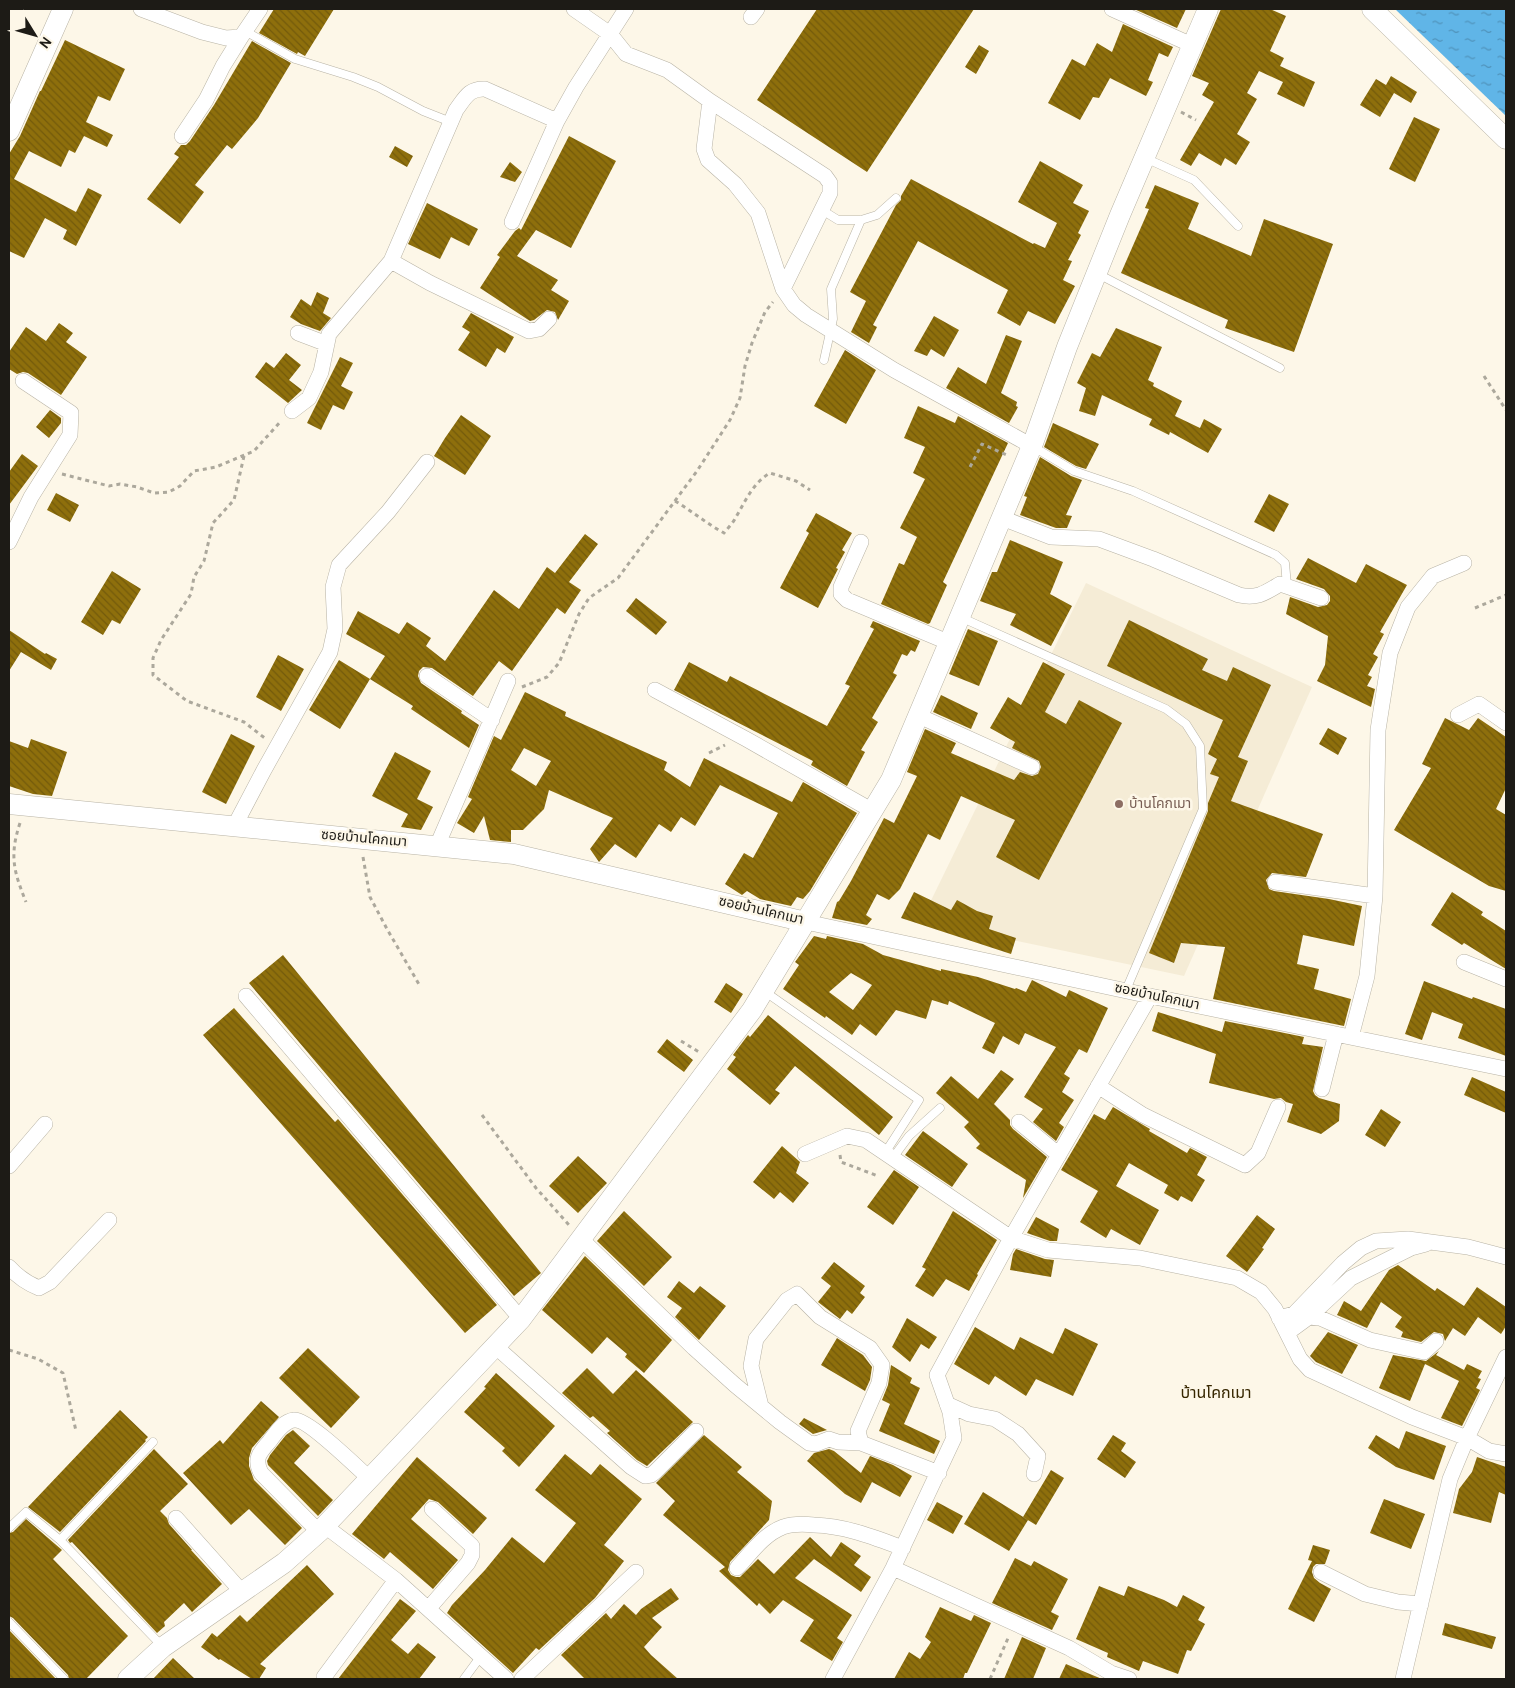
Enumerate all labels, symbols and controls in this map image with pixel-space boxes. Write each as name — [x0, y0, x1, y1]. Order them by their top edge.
north arrow — [10, 10, 60, 60]
text: N — [34, 33, 54, 51]
place label: บ้านโคกเมา — [1129, 796, 1191, 813]
marker: บ้านโคกเมา — [1113, 798, 1125, 810]
street label: ซอยบ้านโคกเมา — [320, 827, 408, 851]
street label: ซอยบ้านโคกเมา — [717, 893, 805, 929]
street label: ซอยบ้านโคกเมา — [1113, 980, 1201, 1014]
district label: บ้านโคกเมา — [1180, 1384, 1252, 1404]

